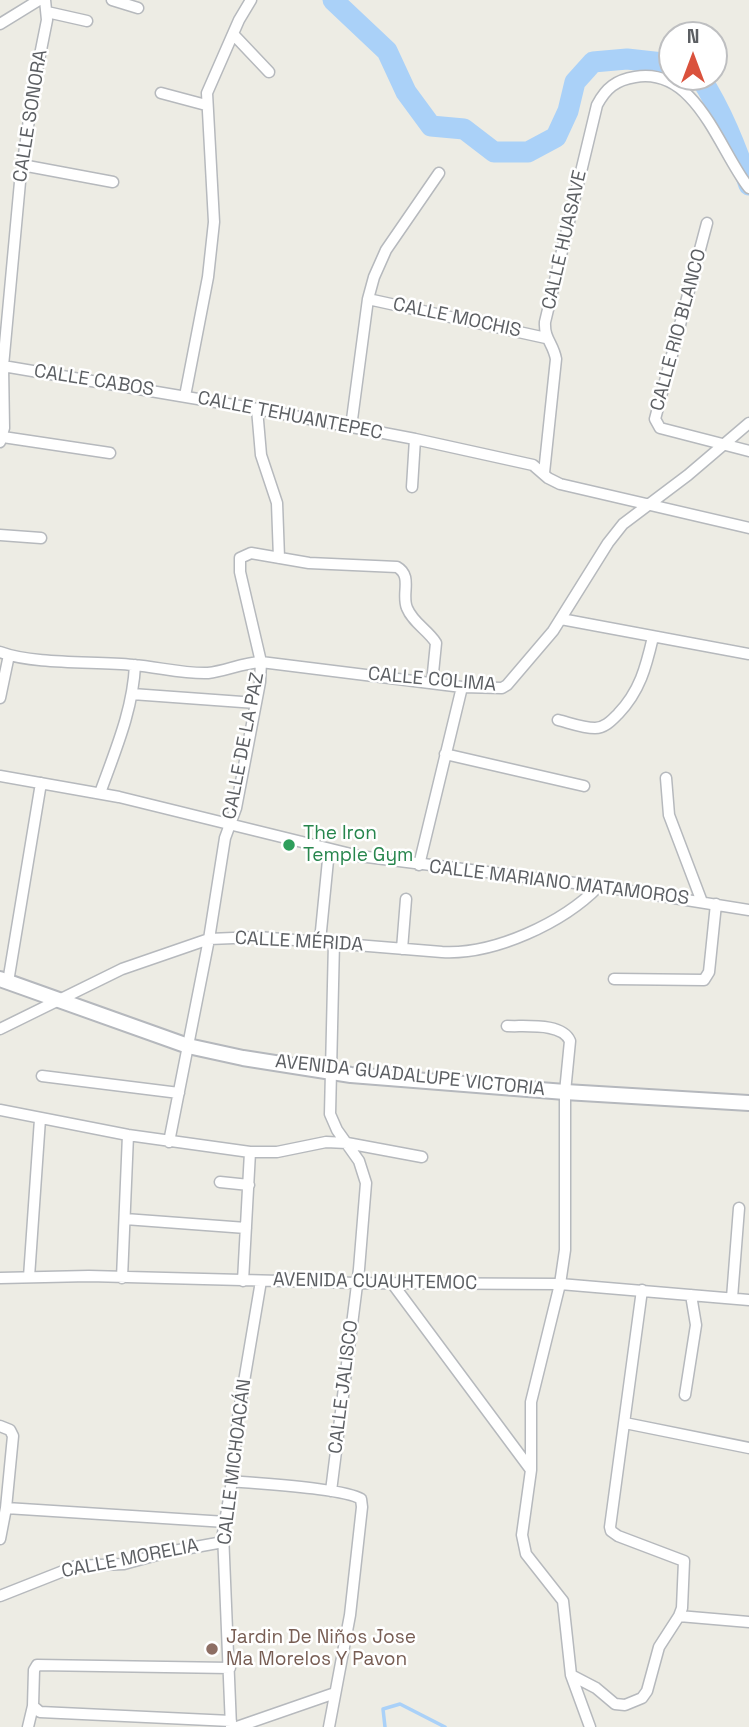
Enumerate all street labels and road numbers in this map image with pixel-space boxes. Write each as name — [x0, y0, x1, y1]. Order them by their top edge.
street label: CALLE SONORA — [9, 48, 53, 184]
street label: CALLE HUASAVE — [538, 168, 592, 312]
street label: CALLE RIO BLANCO — [646, 246, 712, 414]
street label: CALLE MOCHIS — [391, 293, 523, 343]
street label: CALLE CABOS — [32, 360, 156, 402]
street label: CALLE TEHUANTEPEC — [196, 387, 384, 445]
street label: CALLE COLIMA — [367, 663, 497, 697]
street label: CALLE DE LA PAZ — [219, 671, 269, 821]
street label: CALLE MARIANO MATAMOROS — [428, 856, 690, 910]
street label: CALLE MÉRIDA — [234, 927, 364, 957]
street label: AVENIDA GUADALUPE VICTORIA — [274, 1050, 546, 1102]
street label: AVENIDA CUAUHTEMOC — [273, 1269, 477, 1295]
street label: CALLE JALISCO — [324, 1319, 364, 1455]
street label: CALLE MICHOACÁN — [214, 1378, 256, 1546]
street label: CALLE MORELIA — [60, 1535, 200, 1583]

